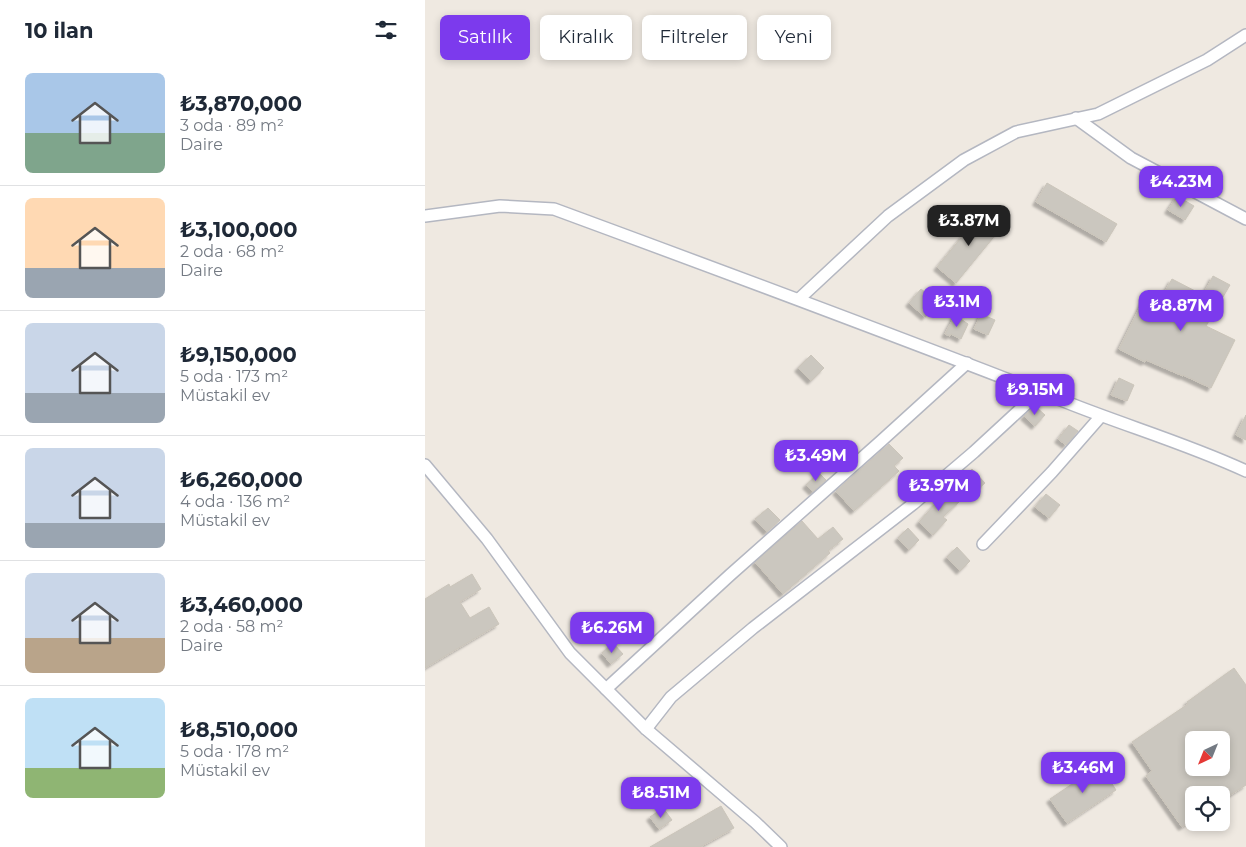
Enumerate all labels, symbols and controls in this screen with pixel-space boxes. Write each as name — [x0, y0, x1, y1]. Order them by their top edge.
chip: Satılık — [440, 15, 530, 60]
chip: Kiralık — [540, 15, 632, 60]
chip: Filtreler — [642, 15, 747, 60]
chip: Yeni — [757, 15, 831, 60]
icon: filters — [372, 16, 400, 44]
text: 10 ilan — [25, 18, 94, 43]
text: ₺3,870,000 — [180, 91, 302, 116]
icon: home — [65, 93, 125, 153]
text: 3 oda · 89 m² — [180, 116, 284, 135]
text: Daire — [180, 135, 223, 154]
pin: ₺4.23M — [1140, 166, 1222, 208]
text: ₺4.23M — [1150, 172, 1212, 191]
pin: ₺3.87M — [928, 204, 1010, 247]
text: ₺3.87M — [938, 211, 1000, 230]
text: ₺3,100,000 — [180, 217, 297, 242]
icon: home — [65, 218, 125, 278]
text: 2 oda · 68 m² — [180, 242, 284, 261]
text: Daire — [180, 261, 223, 280]
pin: ₺3.1M — [922, 286, 992, 328]
pin: ₺8.87M — [1140, 290, 1222, 332]
text: ₺3.1M — [934, 292, 980, 311]
text: ₺8.87M — [1150, 296, 1212, 315]
text: ₺9,150,000 — [180, 342, 297, 367]
icon: home — [65, 343, 125, 403]
text: 5 oda · 173 m² — [180, 367, 288, 386]
pin: ₺9.15M — [994, 374, 1076, 416]
text: ₺9.15M — [1006, 380, 1064, 399]
text: Müstakil ev — [180, 386, 270, 405]
pin: ₺3.49M — [775, 440, 857, 482]
text: ₺3.49M — [785, 446, 847, 465]
text: ₺6,260,000 — [180, 467, 303, 492]
icon: home — [65, 468, 125, 528]
pin: ₺3.97M — [898, 470, 980, 512]
text: ₺3.97M — [909, 476, 969, 495]
text: 4 oda · 136 m² — [180, 492, 290, 511]
text: Müstakil ev — [180, 511, 270, 530]
text: ₺3,460,000 — [180, 592, 303, 617]
icon: home — [65, 593, 125, 653]
pin: ₺6.26M — [571, 612, 653, 654]
text: 2 oda · 58 m² — [180, 617, 283, 636]
text: ₺6.26M — [581, 618, 643, 637]
text: Daire — [180, 636, 223, 655]
text: ₺8,510,000 — [180, 717, 298, 742]
icon: home — [65, 718, 125, 778]
north arrow — [1185, 731, 1230, 776]
map controls — [1185, 731, 1230, 831]
text: 5 oda · 178 m² — [180, 742, 289, 761]
pin: ₺3.46M — [1042, 752, 1124, 794]
text: ₺3.46M — [1052, 758, 1114, 777]
text: Müstakil ev — [180, 761, 270, 780]
pin: ₺8.51M — [620, 776, 702, 819]
text: ₺8.51M — [632, 783, 690, 802]
button: locate — [1185, 786, 1230, 831]

